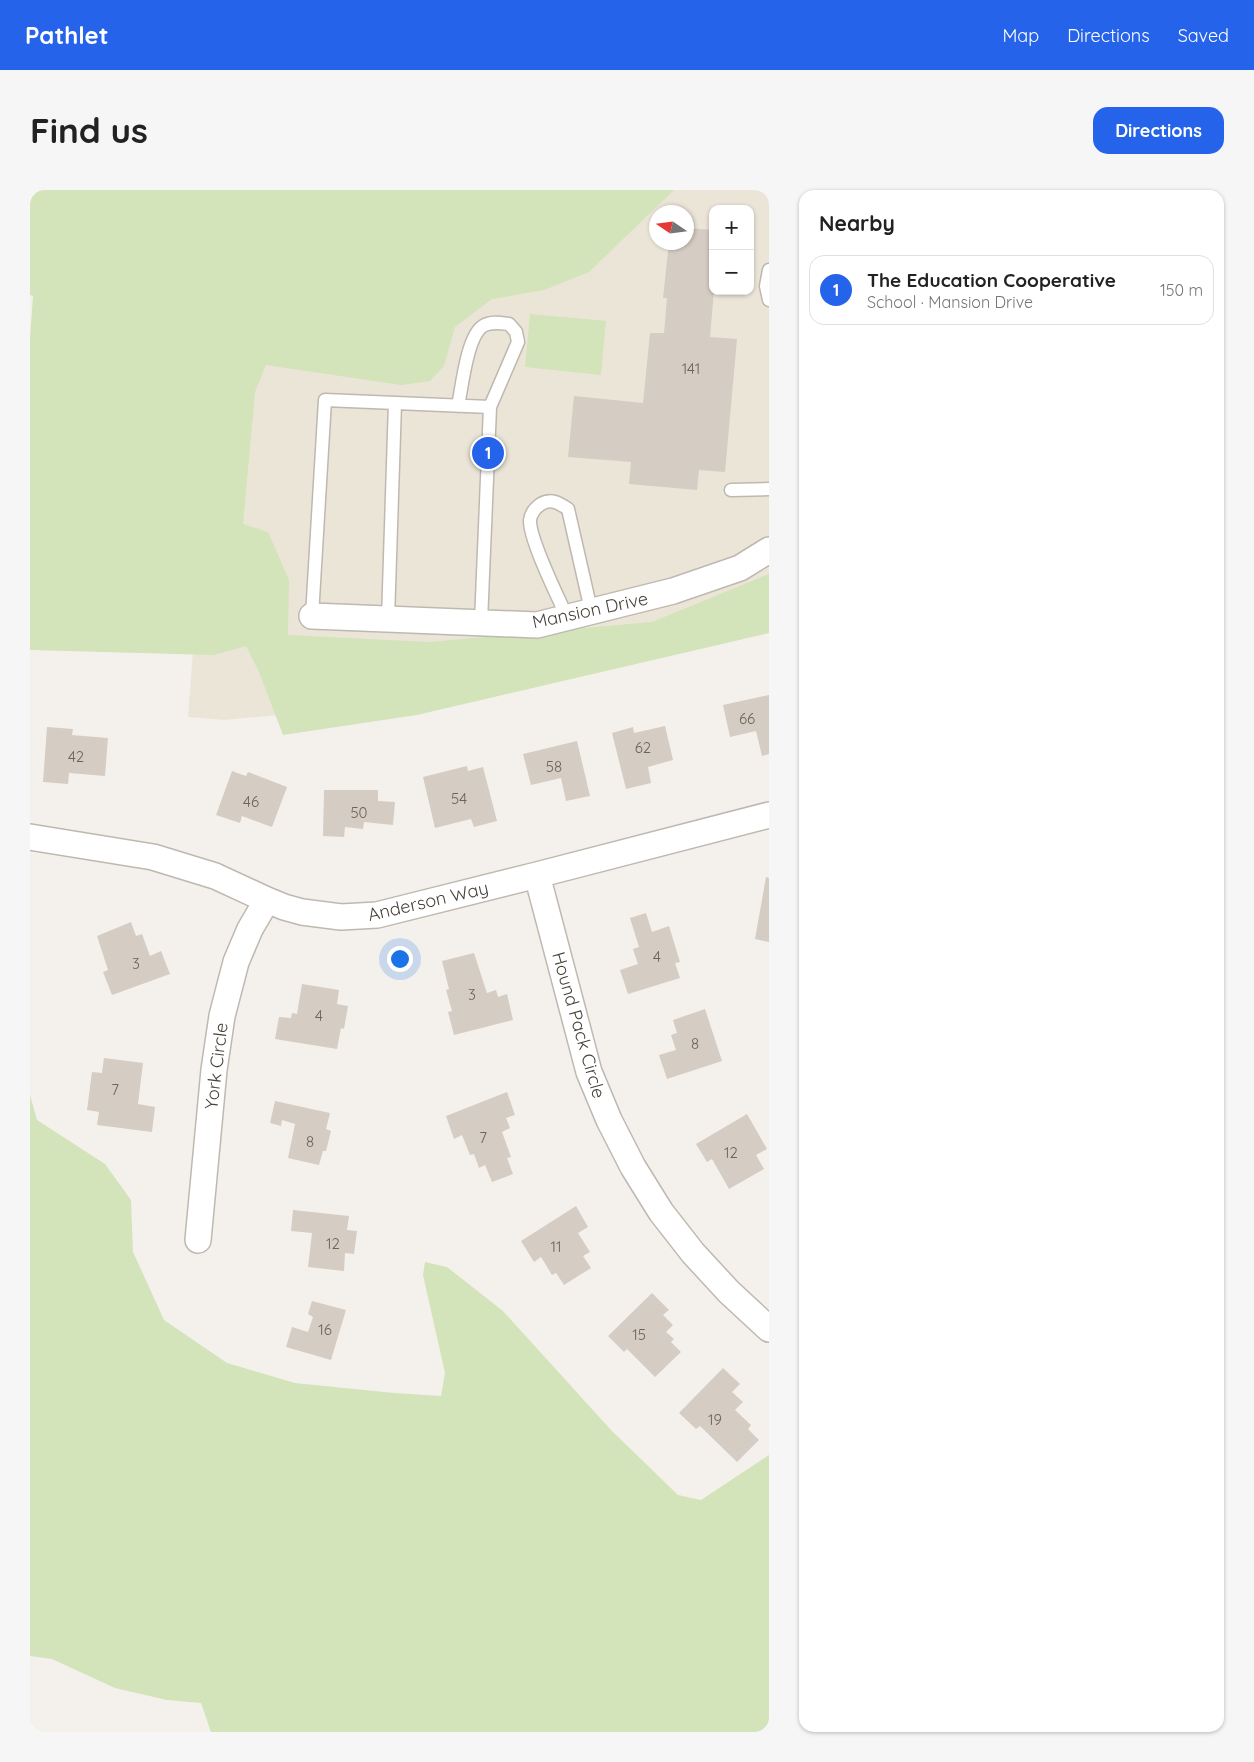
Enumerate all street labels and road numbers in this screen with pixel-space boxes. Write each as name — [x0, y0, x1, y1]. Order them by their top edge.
street label: Mansion Drive — [530, 586, 650, 634]
street label: Anderson Way — [365, 876, 491, 926]
street label: Hound Pack Circle — [547, 949, 611, 1101]
street label: York Circle — [199, 1021, 233, 1111]

